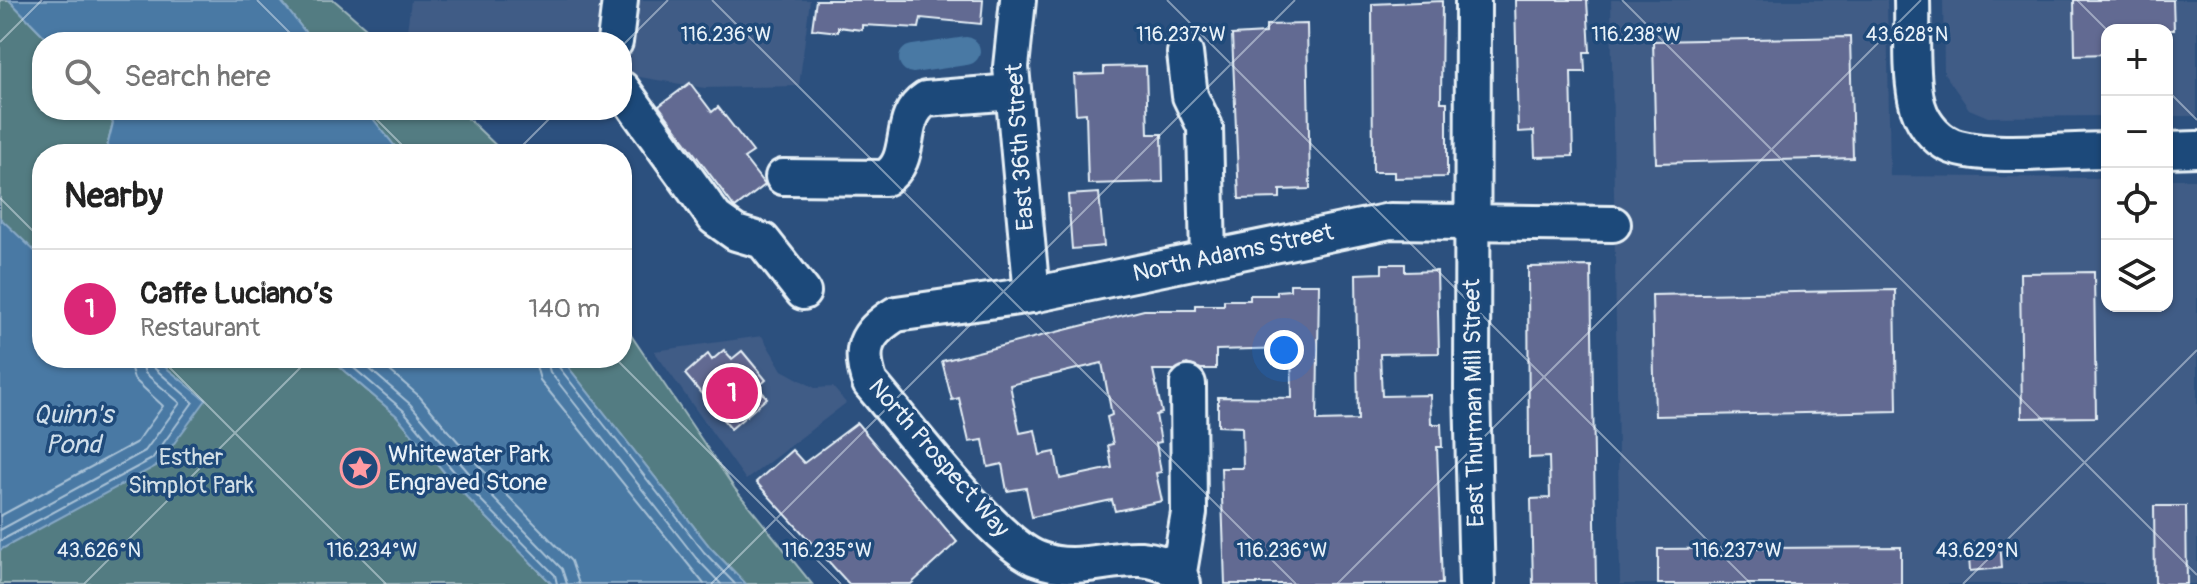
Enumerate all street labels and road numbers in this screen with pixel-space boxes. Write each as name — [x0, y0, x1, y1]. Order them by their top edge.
street label: East 36th Street — [1000, 62, 1040, 232]
street label: North Adams Street — [1130, 218, 1336, 288]
street label: East Thurman Mill Street — [1457, 278, 1491, 527]
street label: North Prospect Way — [862, 373, 1016, 543]

